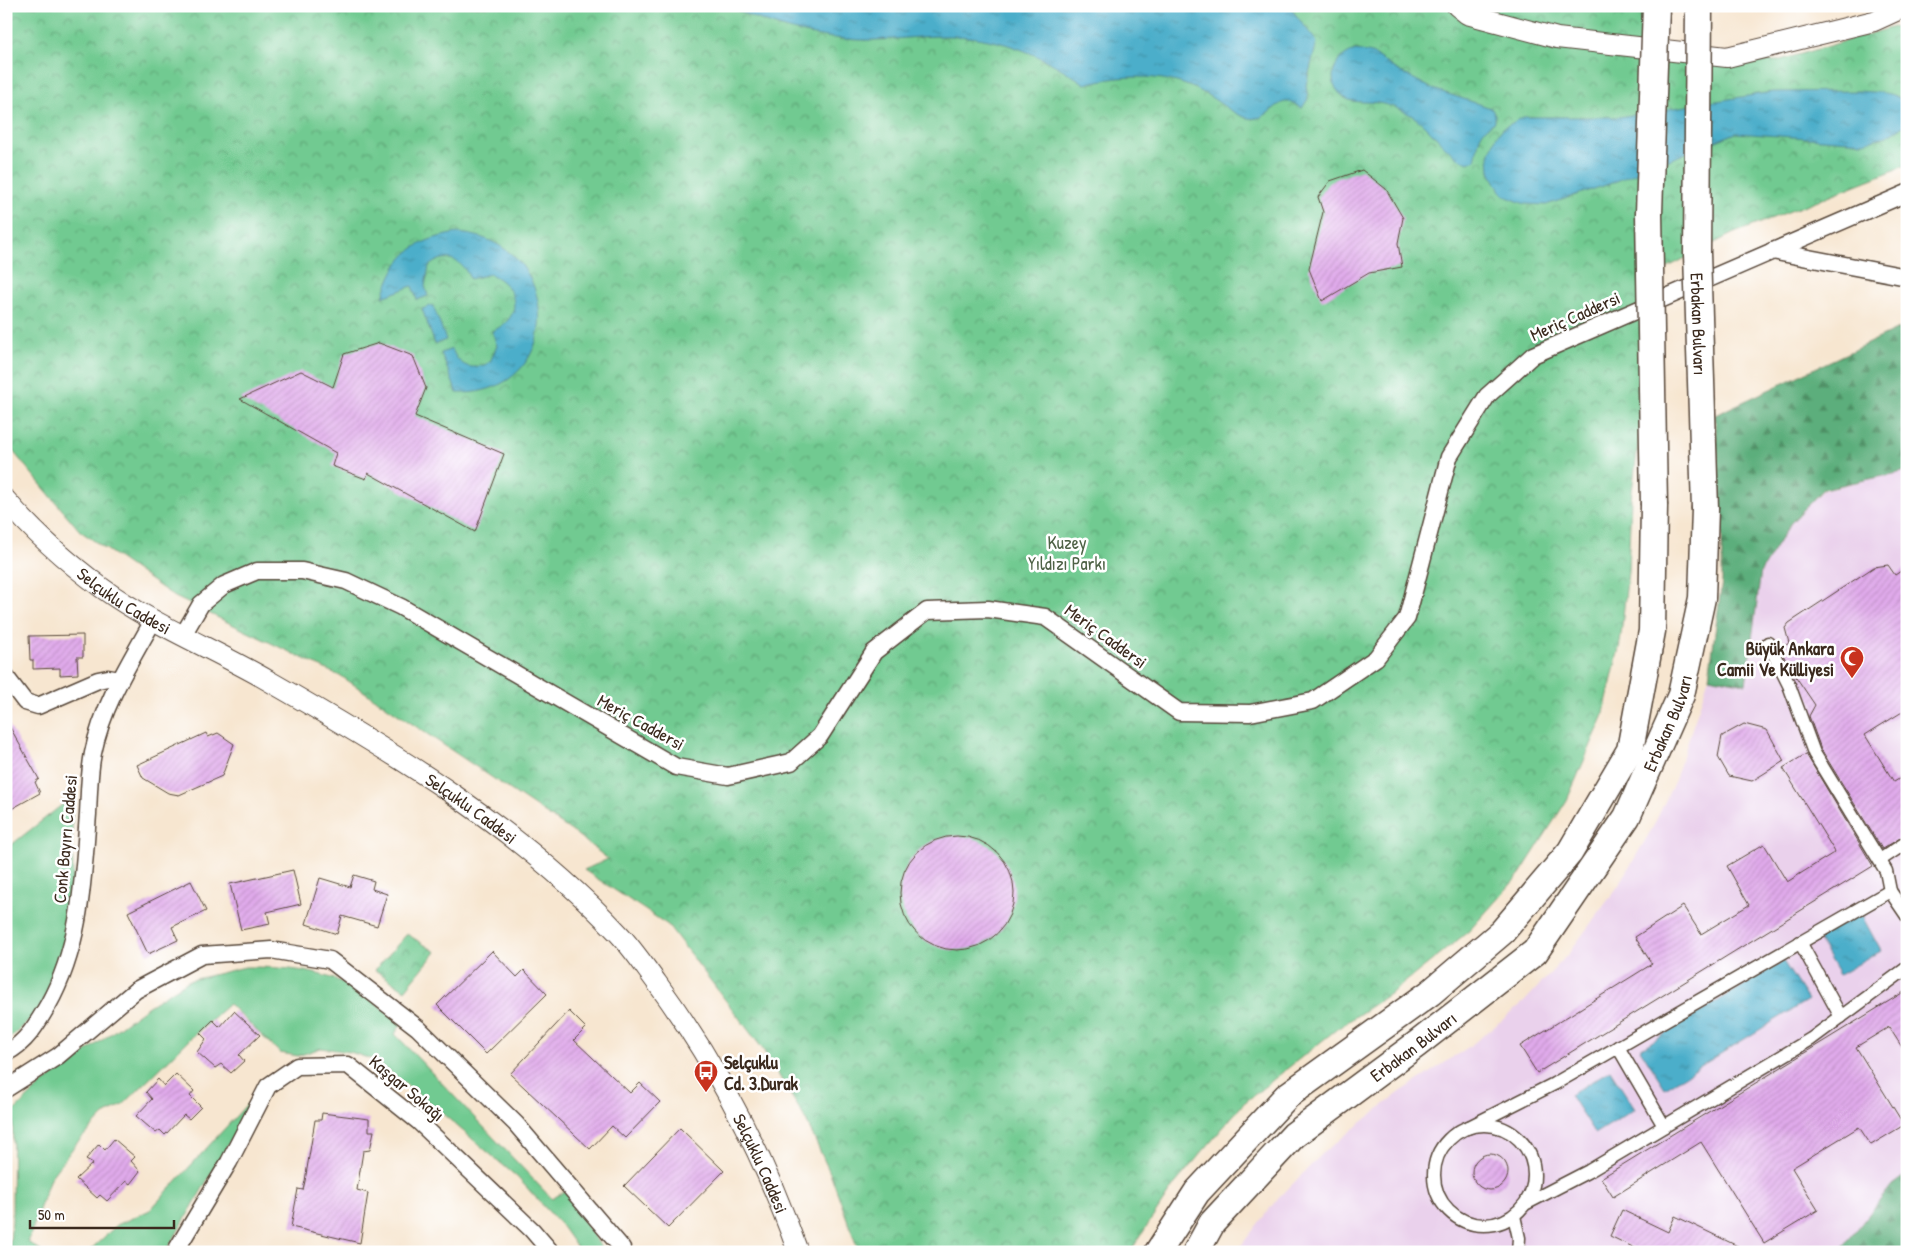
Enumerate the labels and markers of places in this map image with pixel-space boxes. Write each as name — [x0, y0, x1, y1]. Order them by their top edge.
place label: Büyük Ankara Camii Ve Külliyesi — [1717, 636, 1835, 683]
mosque icon: Büyük Ankara Camii Ve Külliyesi — [1839, 645, 1865, 679]
place label: Selçuklu Cd. 3.Durak — [724, 1050, 799, 1096]
bus stop icon: Selçuklu Cd. 3.Durak — [693, 1059, 719, 1093]

